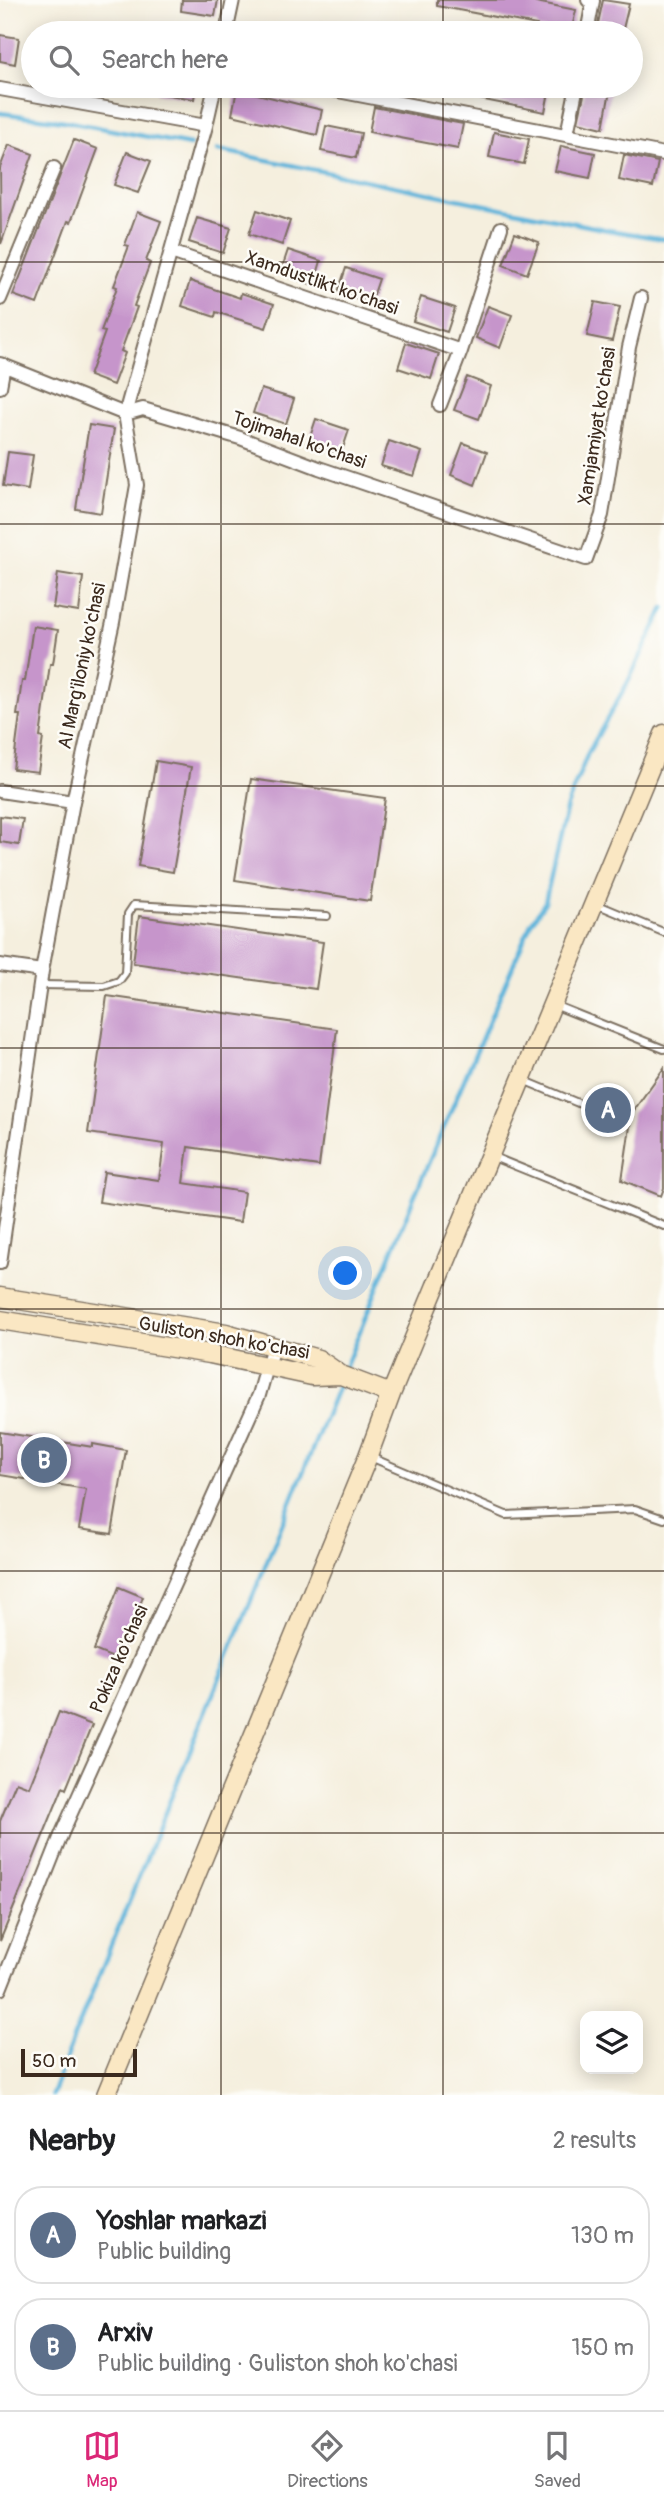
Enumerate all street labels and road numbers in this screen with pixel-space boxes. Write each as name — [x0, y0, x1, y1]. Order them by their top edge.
street label: Xamdustlikt ko'chasi — [242, 246, 402, 320]
street label: Xamjamiyat ko'chasi — [573, 345, 621, 507]
street label: Tojimahal ko'chasi — [229, 406, 369, 474]
street label: Al Marg'iloniy ko'chasi — [53, 581, 111, 751]
street label: Guliston shoh ko'chasi — [137, 1311, 311, 1365]
street label: Pokiza ko'chasi — [84, 1601, 154, 1717]

